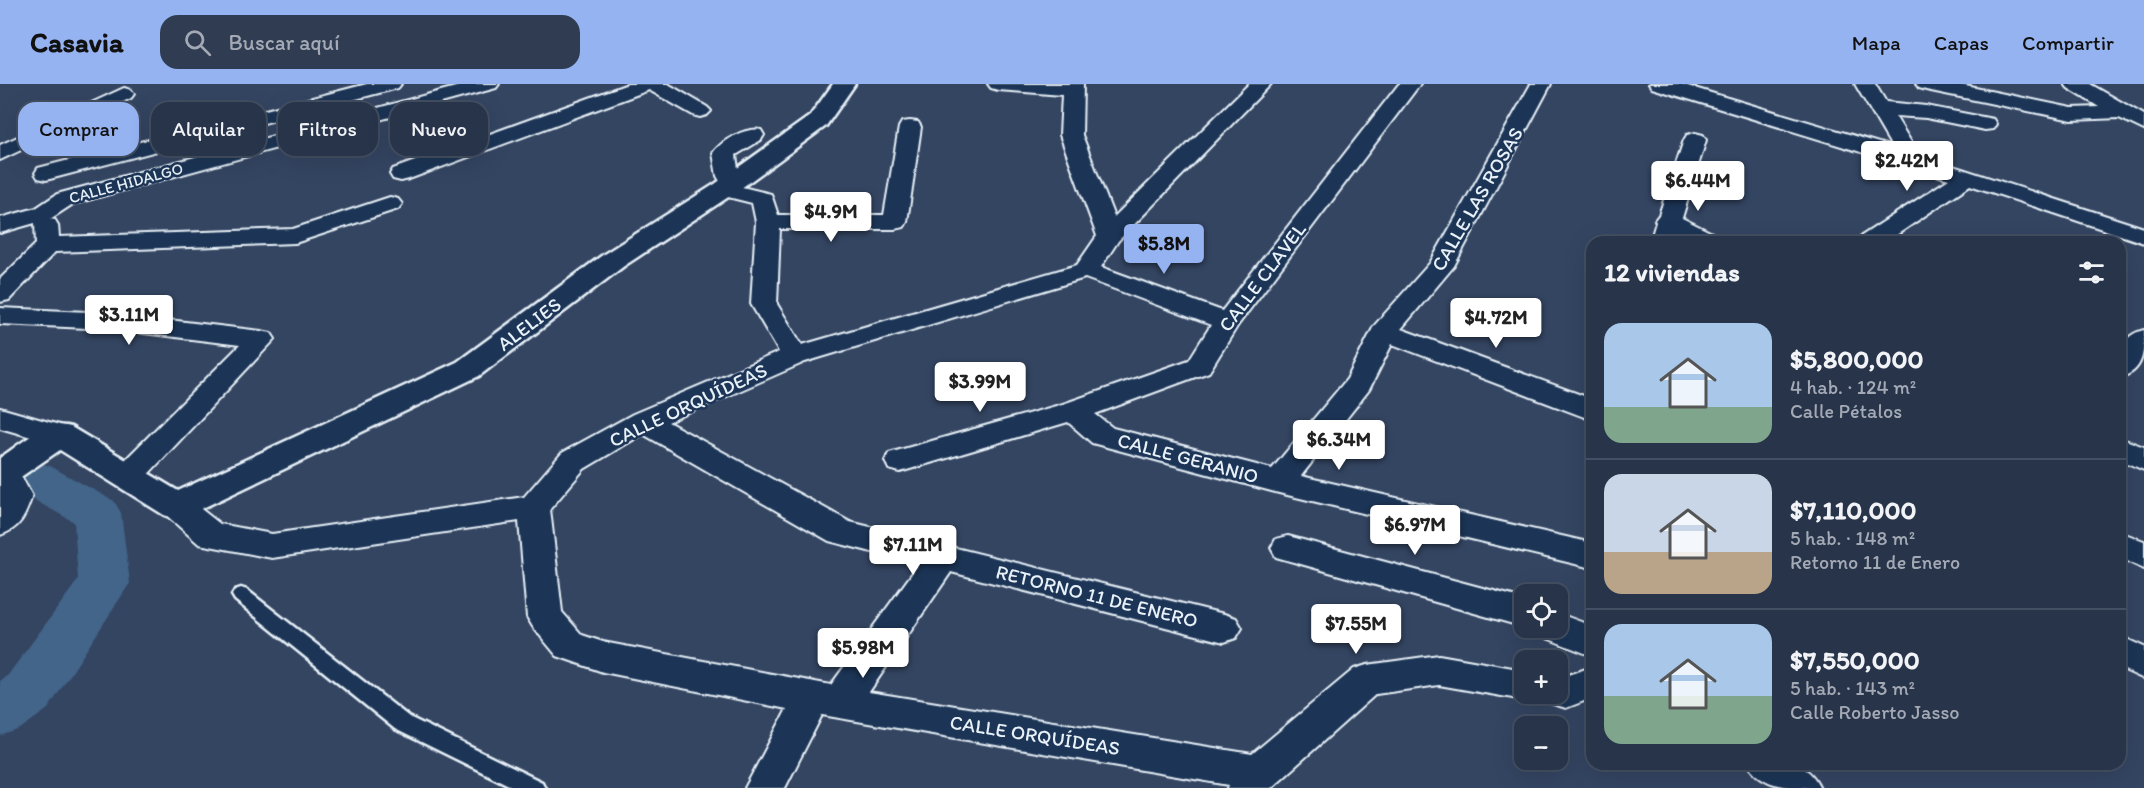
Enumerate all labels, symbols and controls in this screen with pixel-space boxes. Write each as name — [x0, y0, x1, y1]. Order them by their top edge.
search box — [160, 15, 580, 69]
text: Casavia — [30, 25, 124, 59]
icon: search — [181, 26, 214, 59]
text: Buscar aquí — [229, 29, 340, 56]
text: Mapa — [1852, 30, 1901, 55]
text: Capas — [1934, 30, 1989, 55]
text: Compartir — [2022, 30, 2114, 55]
chip: Comprar — [18, 102, 139, 156]
chip: Alquilar — [151, 102, 266, 156]
chip: Filtros — [278, 102, 378, 156]
chip: Nuevo — [390, 102, 488, 156]
street label: CALLE LAS ROSAS — [1426, 123, 1528, 275]
pin: $2.42M — [1858, 141, 1956, 192]
text: $2.42M — [1875, 148, 1939, 172]
street label: CALLE HIDALGO — [67, 159, 185, 207]
pin: $6.44M — [1649, 161, 1747, 212]
text: $6.44M — [1665, 168, 1731, 192]
pin: $4.9M — [789, 192, 873, 243]
text: $4.9M — [804, 199, 858, 223]
street label: CALLE CLAVEL — [1213, 218, 1311, 336]
pin: $5.8M — [1122, 224, 1206, 275]
text: $5.8M — [1138, 231, 1190, 255]
text: 12 viviendas — [1604, 256, 1740, 288]
icon: filters — [2075, 256, 2108, 289]
street label: ALELIES — [492, 292, 566, 356]
pin: $3.11M — [80, 295, 178, 346]
pin: $4.72M — [1447, 298, 1545, 349]
text: $3.11M — [99, 302, 159, 326]
text: $4.72M — [1464, 305, 1528, 329]
text: $5,800,000 — [1790, 343, 1923, 375]
icon: home — [1652, 347, 1724, 419]
street label: CALLE ORQUÍDEAS — [605, 358, 771, 452]
pin: $3.99M — [931, 362, 1029, 413]
text: $3.99M — [949, 369, 1011, 393]
text: 4 hab. · 124 m² — [1790, 375, 1916, 399]
text: Calle Pétalos — [1790, 399, 1902, 423]
pin: $6.34M — [1290, 420, 1388, 471]
text: $6.34M — [1307, 427, 1371, 451]
street label: CALLE GERANIO — [1115, 428, 1261, 488]
text: $7,110,000 — [1790, 494, 1917, 526]
icon: home — [1652, 498, 1724, 570]
pin: $6.97M — [1366, 505, 1464, 556]
text: $6.97M — [1384, 512, 1446, 536]
pin: $7.11M — [864, 525, 962, 576]
text: 5 hab. · 148 m² — [1790, 526, 1915, 550]
text: $7.11M — [883, 532, 943, 556]
text: Retorno 11 de Enero — [1790, 550, 1960, 574]
street label: RETORNO 11 DE ENERO — [994, 559, 1200, 633]
map controls — [1514, 584, 1568, 770]
button: locate — [1514, 584, 1568, 638]
pin: $7.55M — [1307, 604, 1405, 655]
text: $7.55M — [1325, 611, 1387, 635]
pin: $5.98M — [814, 628, 912, 679]
text: $5.98M — [832, 635, 894, 659]
text: $7,550,000 — [1790, 644, 1920, 676]
icon: home — [1652, 648, 1724, 720]
button: + — [1514, 650, 1568, 704]
text: 5 hab. · 143 m² — [1790, 676, 1915, 700]
text: Calle Roberto Jasso — [1790, 700, 1960, 724]
street label: CALLE ORQUÍDEAS — [948, 710, 1122, 760]
button: − — [1514, 716, 1568, 770]

